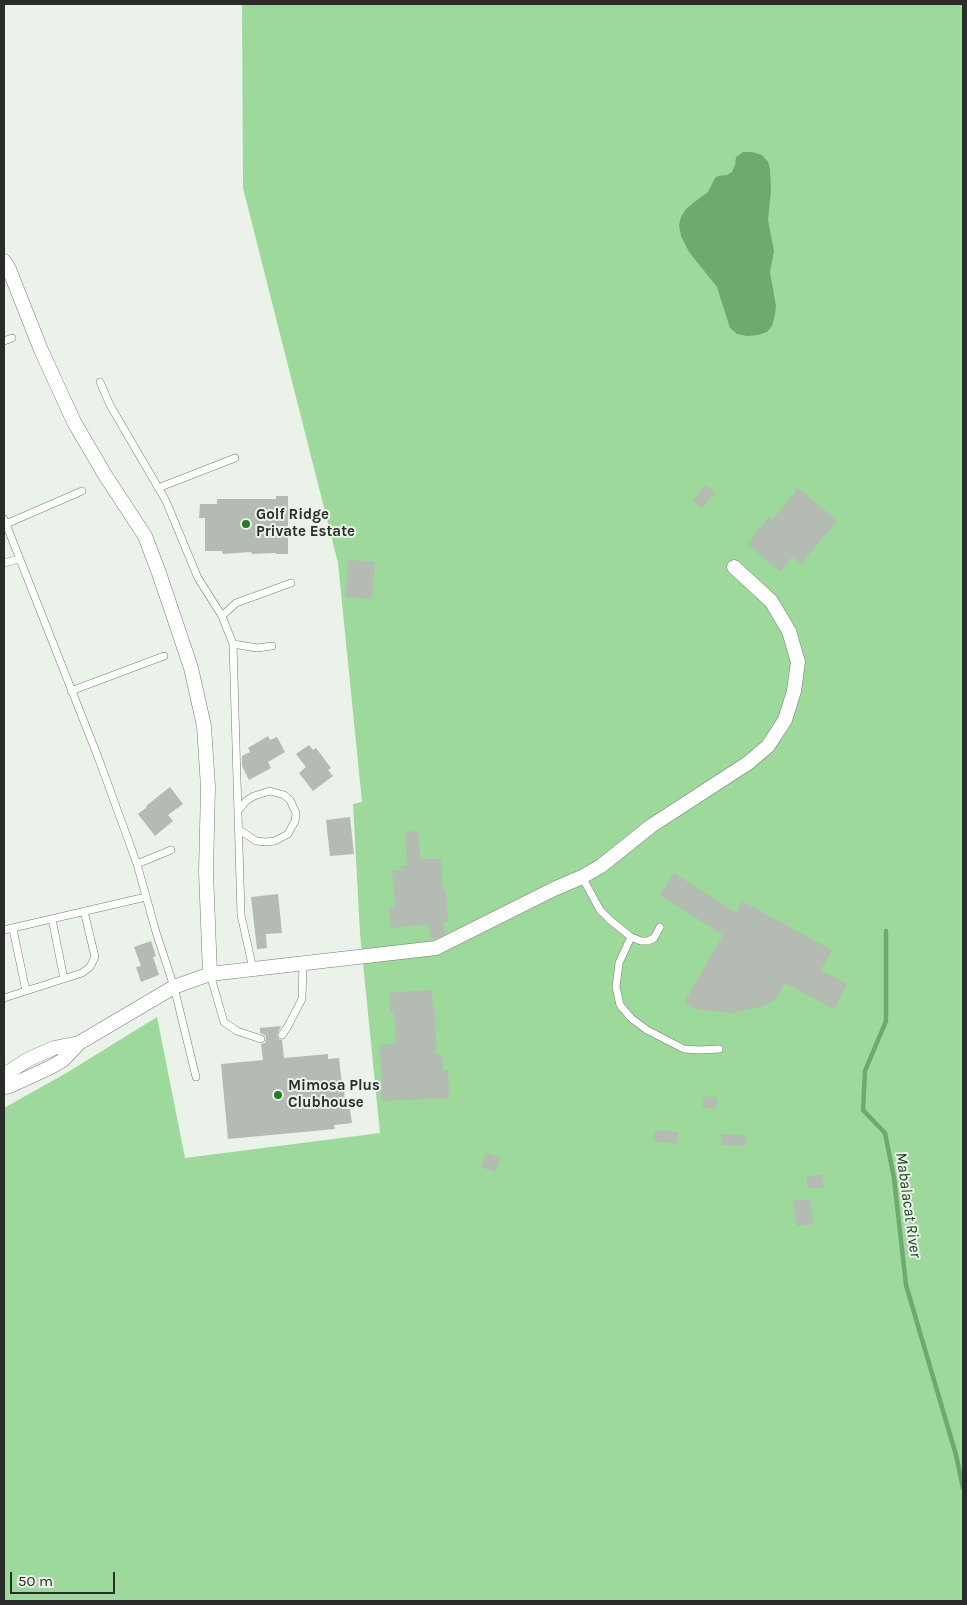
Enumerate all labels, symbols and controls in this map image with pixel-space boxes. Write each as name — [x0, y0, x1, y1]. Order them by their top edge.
place label: Golf Ridge Private Estate — [256, 506, 355, 541]
marker: Golf Ridge Private Estate — [240, 518, 252, 530]
place label: Mimosa Plus Clubhouse — [288, 1077, 380, 1112]
marker: Mimosa Plus Clubhouse — [272, 1089, 284, 1101]
water label: Mabalacat River — [891, 1151, 925, 1259]
scale bar — [12, 1562, 118, 1594]
text: 50 m — [18, 1572, 53, 1590]

